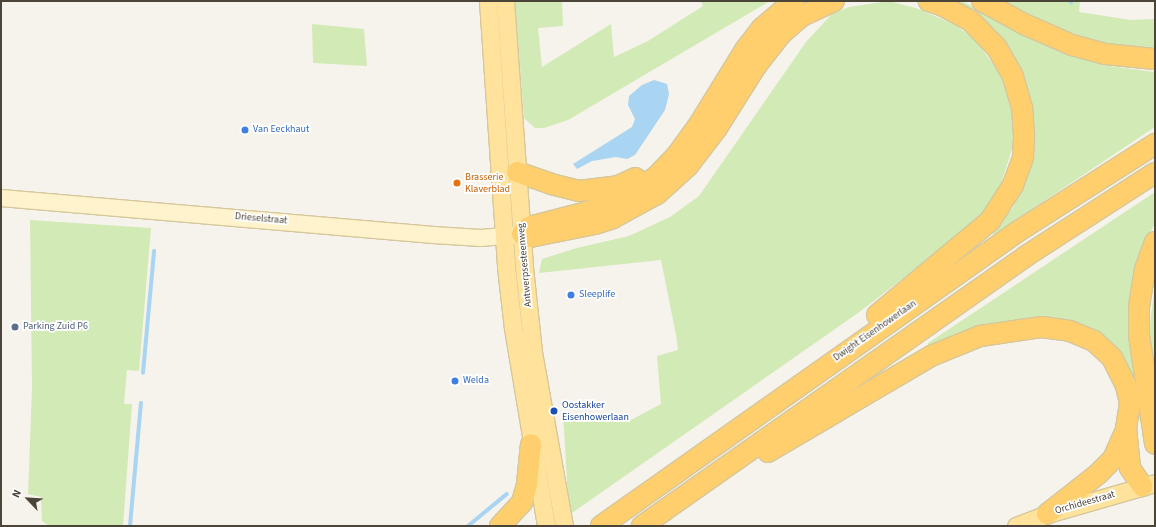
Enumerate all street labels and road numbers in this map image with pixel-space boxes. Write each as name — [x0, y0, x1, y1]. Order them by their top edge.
street label: Drieselstraat — [234, 211, 288, 227]
street label: Antwerpsesteenweg — [515, 223, 535, 307]
street label: Dwight Eisenhowerlaan — [831, 298, 919, 364]
street label: Orchideestraat — [1054, 489, 1116, 517]

